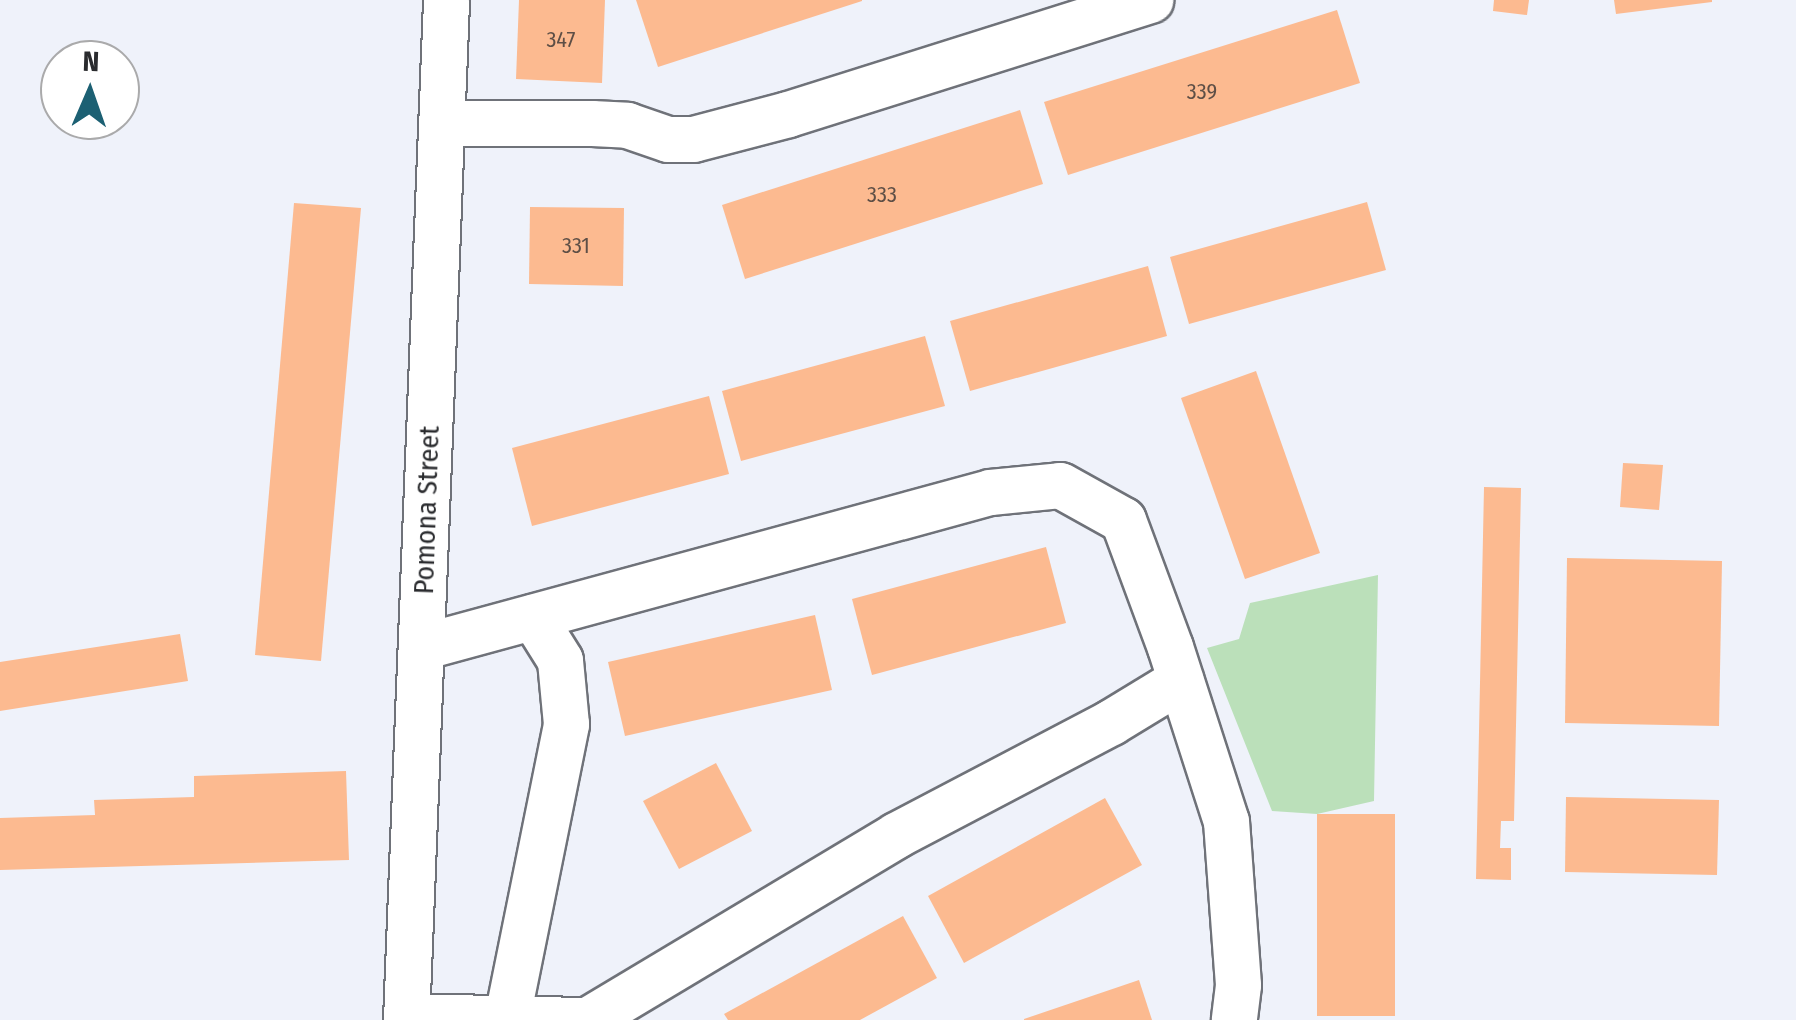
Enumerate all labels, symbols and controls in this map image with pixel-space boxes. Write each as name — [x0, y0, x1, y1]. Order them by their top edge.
house number: 347 — [547, 27, 575, 53]
north arrow — [40, 40, 140, 140]
text: N — [82, 45, 100, 78]
house number: 339 — [1187, 79, 1217, 105]
house number: 333 — [867, 182, 897, 208]
house number: 331 — [562, 233, 590, 259]
street label: Pomona Street — [407, 425, 447, 595]

